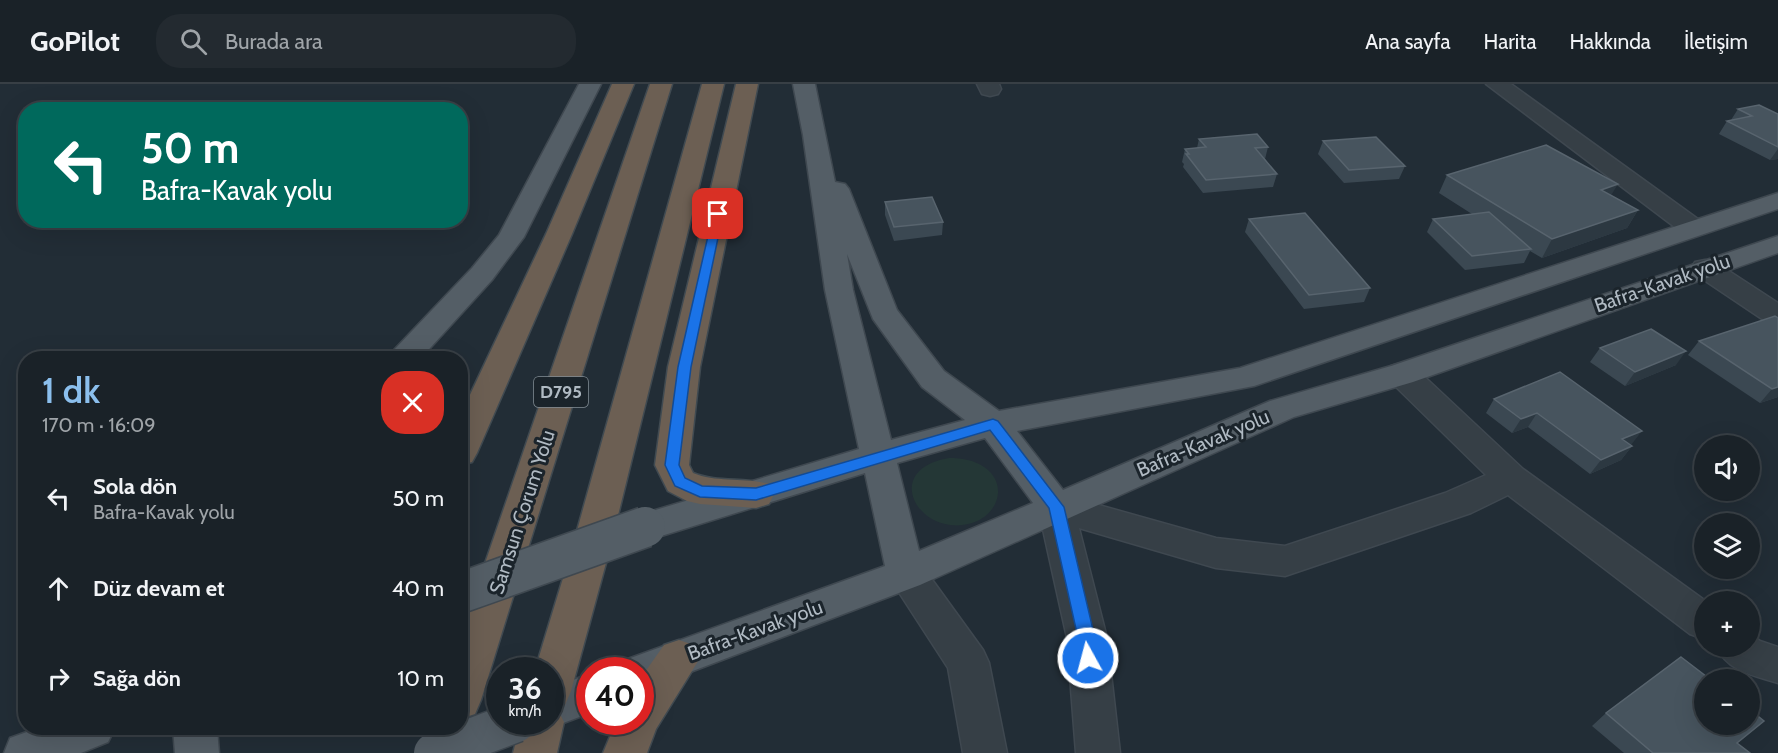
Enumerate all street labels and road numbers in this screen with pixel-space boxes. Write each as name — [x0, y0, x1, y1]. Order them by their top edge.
street label: Bafra-Kavak yolu — [1591, 249, 1733, 317]
road number: D795 — [534, 377, 588, 407]
street label: Bafra-Kavak yolu — [1133, 404, 1273, 482]
street label: Samsun Çorum Yolu — [484, 427, 560, 597]
street label: Bafra-Kavak yolu — [684, 594, 826, 666]

